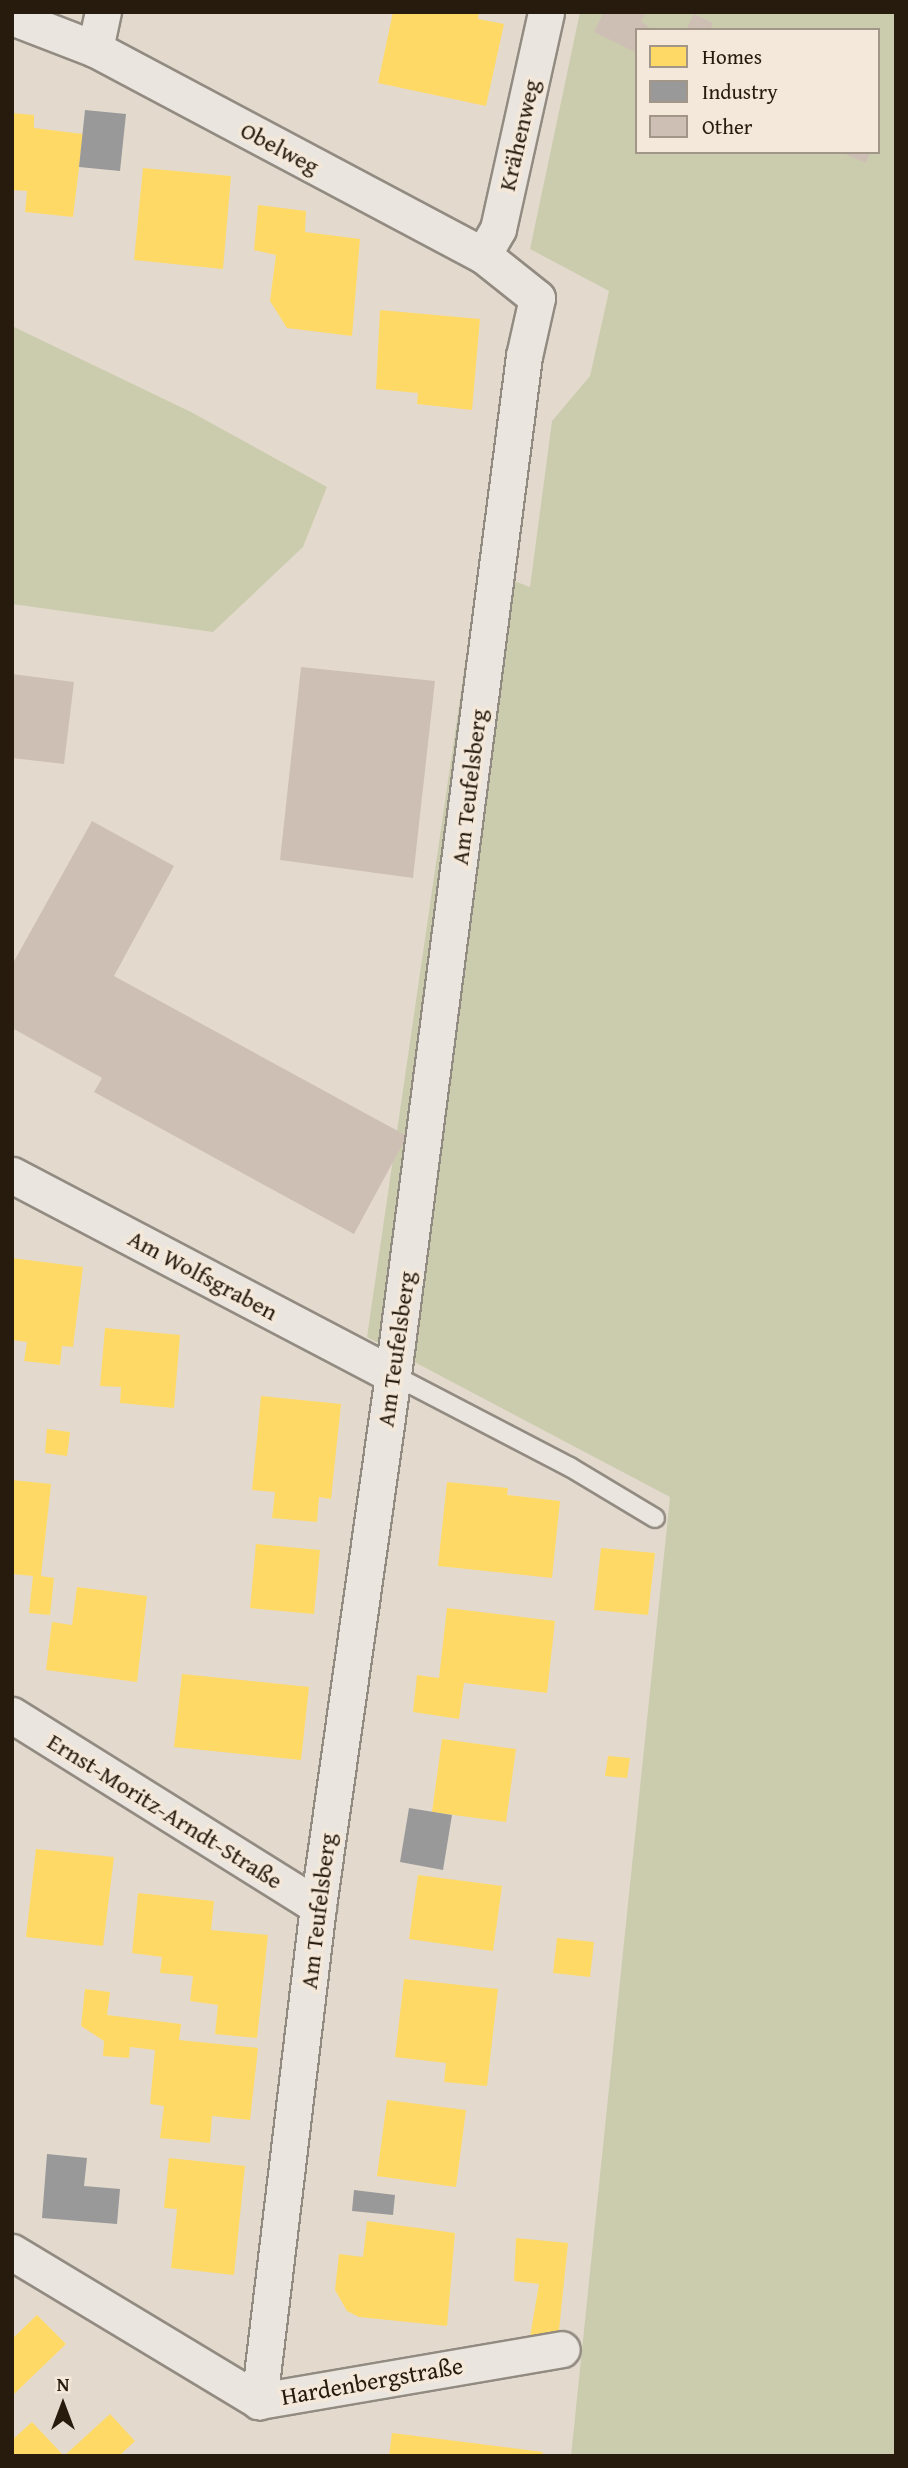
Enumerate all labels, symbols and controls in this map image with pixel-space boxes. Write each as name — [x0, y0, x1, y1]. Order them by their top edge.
legend — [635, 28, 880, 154]
text: Homes — [702, 41, 762, 72]
text: Industry — [702, 76, 778, 107]
street label: Krähenweg — [492, 77, 546, 193]
text: Other — [702, 111, 752, 142]
street label: Obelweg — [236, 115, 324, 181]
street label: Am Teufelsberg — [445, 707, 493, 867]
street label: Am Wolfsgraben — [123, 1224, 283, 1326]
street label: Am Teufelsberg — [371, 1269, 421, 1429]
street label: Ernst-Moritz-Arndt-Straße — [42, 1727, 288, 1895]
street label: Am Teufelsberg — [294, 1831, 342, 1991]
street label: Hardenbergstraße — [279, 2351, 465, 2411]
north arrow — [28, 2370, 98, 2440]
text: N — [57, 2370, 69, 2398]

